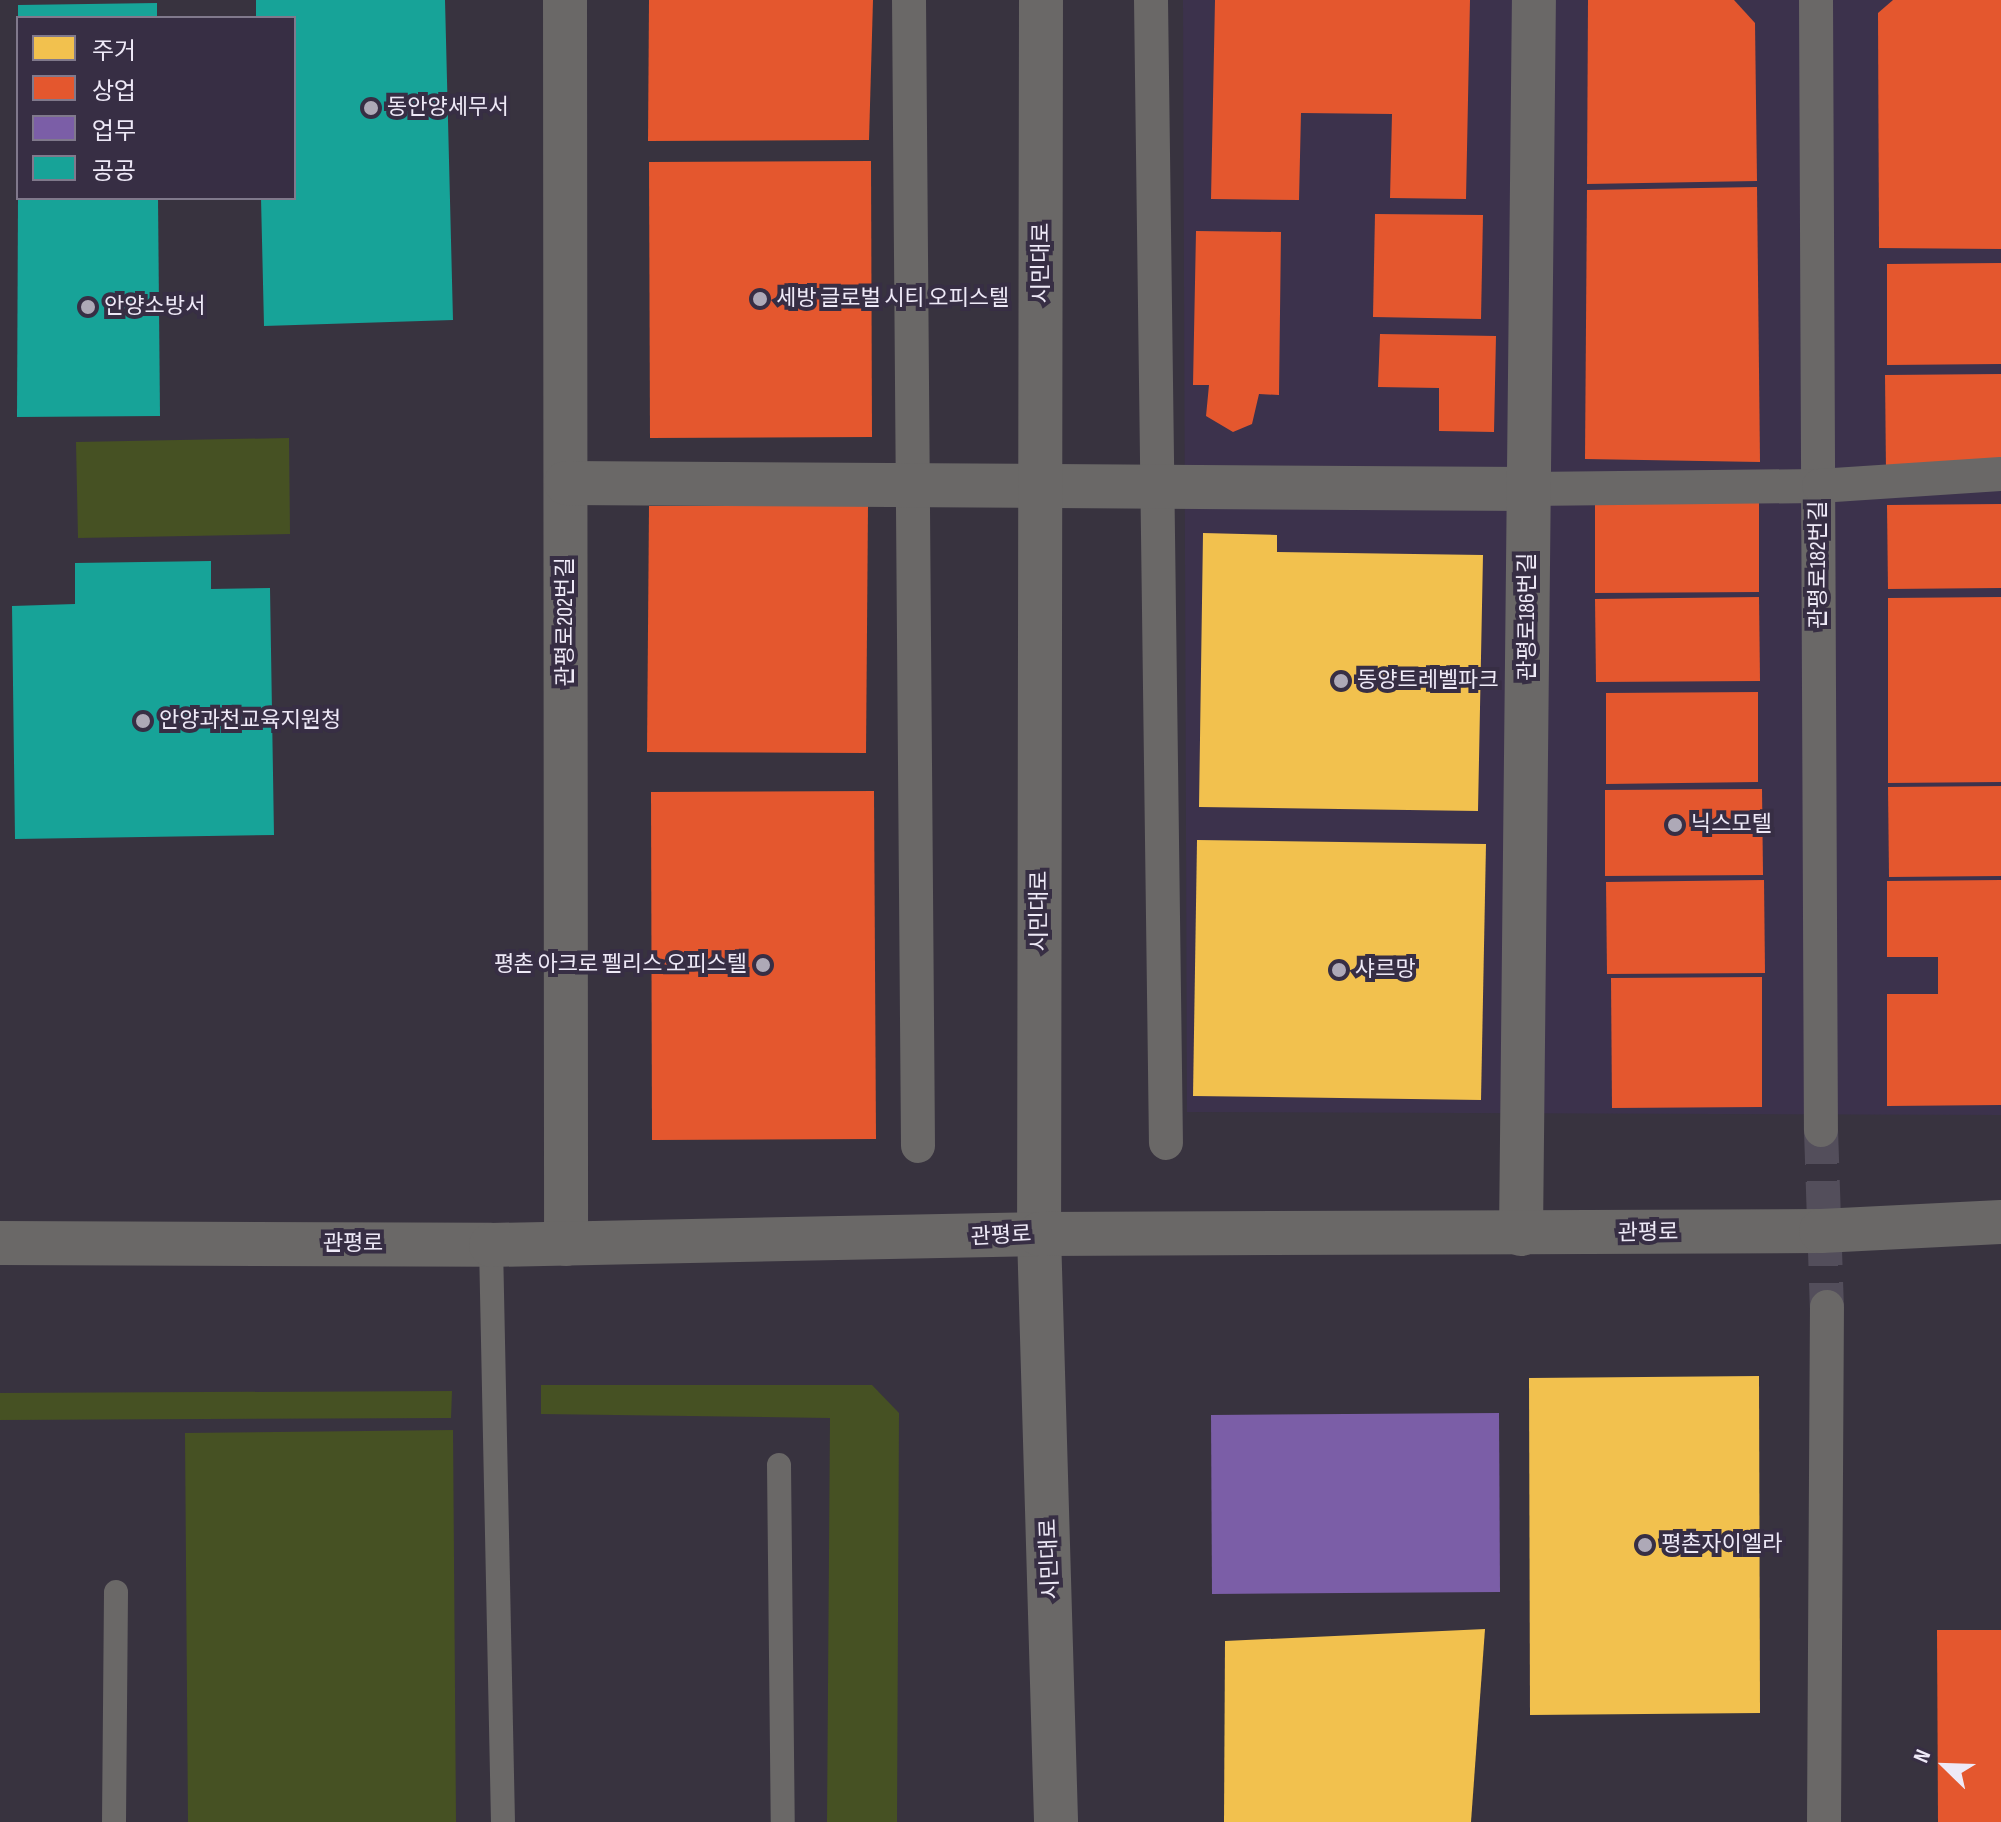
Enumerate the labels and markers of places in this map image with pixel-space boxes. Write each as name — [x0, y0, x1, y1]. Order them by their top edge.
place label: 동안양세무서 — [387, 95, 508, 121]
marker: 동안양세무서 — [362, 99, 380, 117]
place label: 세방 글로벌 시티 오피스텔 — [776, 286, 1009, 312]
marker: 세방 글로벌 시티 오피스텔 — [751, 290, 769, 308]
place label: 안양소방서 — [104, 294, 205, 320]
marker: 안양소방서 — [79, 298, 97, 316]
place label: 동양트레벨파크 — [1357, 668, 1499, 694]
marker: 동양트레벨파크 — [1332, 672, 1350, 690]
place label: 안양과천교육지원청 — [159, 708, 341, 734]
marker: 안양과천교육지원청 — [134, 712, 152, 730]
place label: 닉스모텔 — [1691, 812, 1772, 838]
marker: 닉스모텔 — [1666, 816, 1684, 834]
place label: 평촌 아크로 펠리스 오피스텔 — [494, 952, 747, 978]
marker: 평촌 아크로 펠리스 오피스텔 — [754, 956, 772, 974]
place label: 샤르망 — [1355, 957, 1416, 983]
marker: 샤르망 — [1330, 961, 1348, 979]
place label: 평촌자이엘라 — [1661, 1532, 1782, 1558]
marker: 평촌자이엘라 — [1636, 1536, 1654, 1554]

